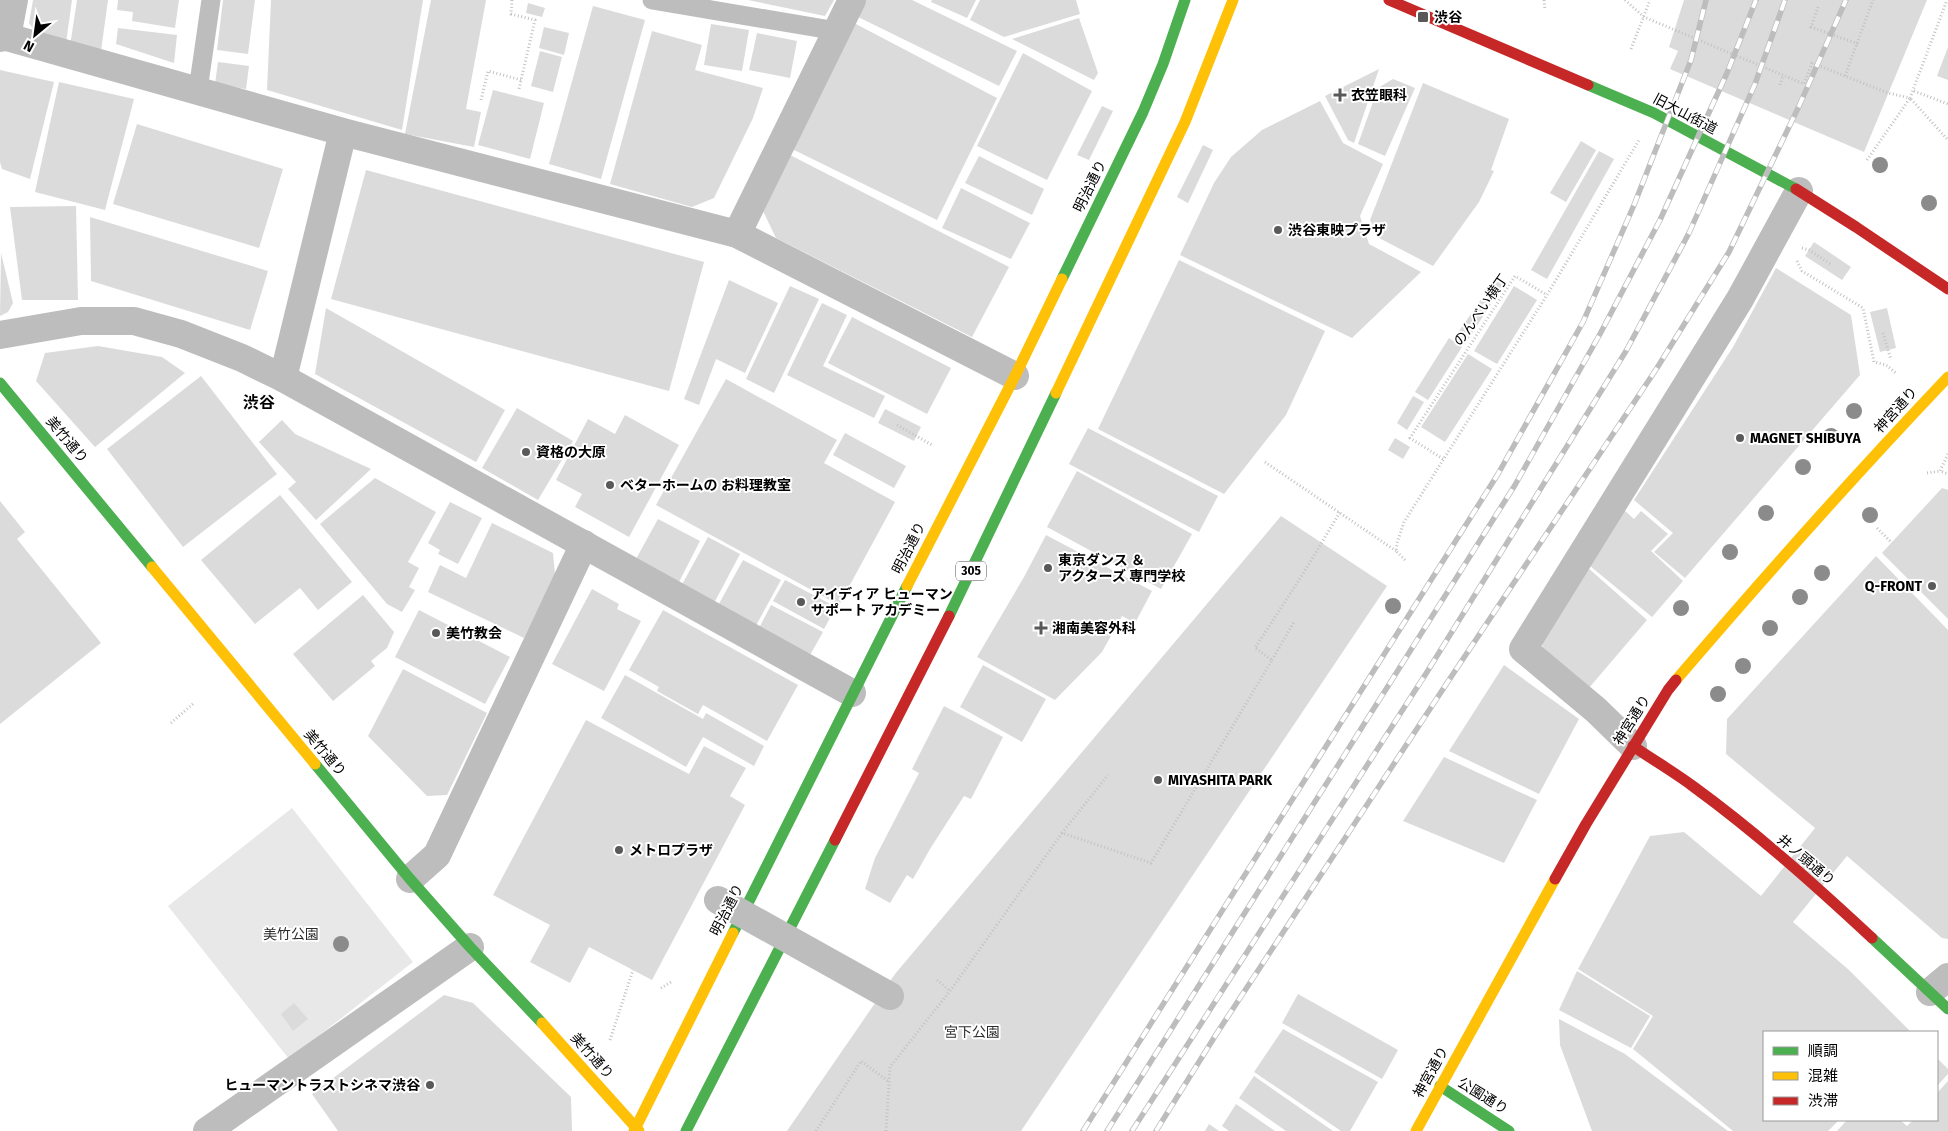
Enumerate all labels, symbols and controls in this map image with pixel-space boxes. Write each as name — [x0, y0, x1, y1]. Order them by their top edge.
place label: 渋谷 — [1434, 9, 1463, 26]
north arrow — [10, 10, 60, 60]
marker: 渋谷 — [1416, 10, 1430, 24]
text: N — [21, 36, 37, 56]
place label: 衣笠眼科 — [1351, 87, 1407, 104]
marker: 衣笠眼科 — [1333, 88, 1347, 102]
street label: 旧大山街道 — [1650, 90, 1720, 138]
street label: 明治通り — [1070, 157, 1110, 215]
place label: 渋谷東映プラザ — [1288, 222, 1386, 239]
marker: 渋谷東映プラザ — [1272, 224, 1284, 236]
street label: のんべい横丁 — [1450, 271, 1512, 349]
street label: 神宮通り — [1871, 384, 1921, 436]
district label: 渋谷 — [243, 393, 275, 412]
street label: 美竹通り — [42, 413, 92, 467]
place label: MAGNET SHIBUYA — [1750, 430, 1861, 447]
marker: MAGNET SHIBUYA — [1734, 432, 1746, 444]
place label: 資格の大原 — [536, 444, 606, 461]
marker: 資格の大原 — [520, 446, 532, 458]
place label: ベターホームの お料理教室 — [620, 477, 791, 494]
marker: ベターホームの お料理教室 — [604, 479, 616, 491]
street label: 明治通り — [889, 519, 929, 577]
place label: 東京ダンス ＆ アクターズ 専門学校 — [1058, 552, 1185, 585]
road number: 305 — [956, 562, 986, 580]
marker: 東京ダンス ＆ アクターズ 専門学校 — [1042, 562, 1054, 574]
place label: Q-FRONT — [1865, 578, 1922, 595]
marker: Q-FRONT — [1926, 580, 1938, 592]
place label: アイディア ヒューマン サポート アカデミー — [811, 586, 953, 619]
marker: アイディア ヒューマン サポート アカデミー — [795, 596, 807, 608]
place label: 湘南美容外科 — [1052, 620, 1136, 637]
marker: 湘南美容外科 — [1034, 621, 1048, 635]
place label: 美竹教会 — [446, 625, 502, 642]
marker: 美竹教会 — [430, 627, 442, 639]
street label: 神宮通り — [1610, 692, 1654, 748]
street label: 美竹通り — [300, 726, 350, 780]
place label: MIYASHITA PARK — [1168, 772, 1273, 789]
marker: MIYASHITA PARK — [1152, 774, 1164, 786]
street label: 井ノ頭通り — [1774, 831, 1838, 889]
place label: メトロプラザ — [629, 842, 713, 859]
marker: メトロプラザ — [613, 844, 625, 856]
street label: 明治通り — [707, 881, 747, 939]
park label: 美竹公園 — [263, 926, 319, 943]
park label: 宮下公園 — [944, 1024, 1000, 1041]
street label: 美竹通り — [567, 1030, 617, 1082]
legend — [1763, 1031, 1938, 1121]
text: 順調 — [1808, 1042, 1838, 1060]
street label: 神宮通り — [1410, 1043, 1452, 1101]
text: 混雑 — [1808, 1067, 1838, 1085]
street label: 公園通り — [1455, 1074, 1511, 1118]
place label: ヒューマントラストシネマ渋谷 — [224, 1077, 421, 1094]
marker: ヒューマントラストシネマ渋谷 — [424, 1079, 436, 1091]
text: 渋滞 — [1808, 1092, 1838, 1110]

